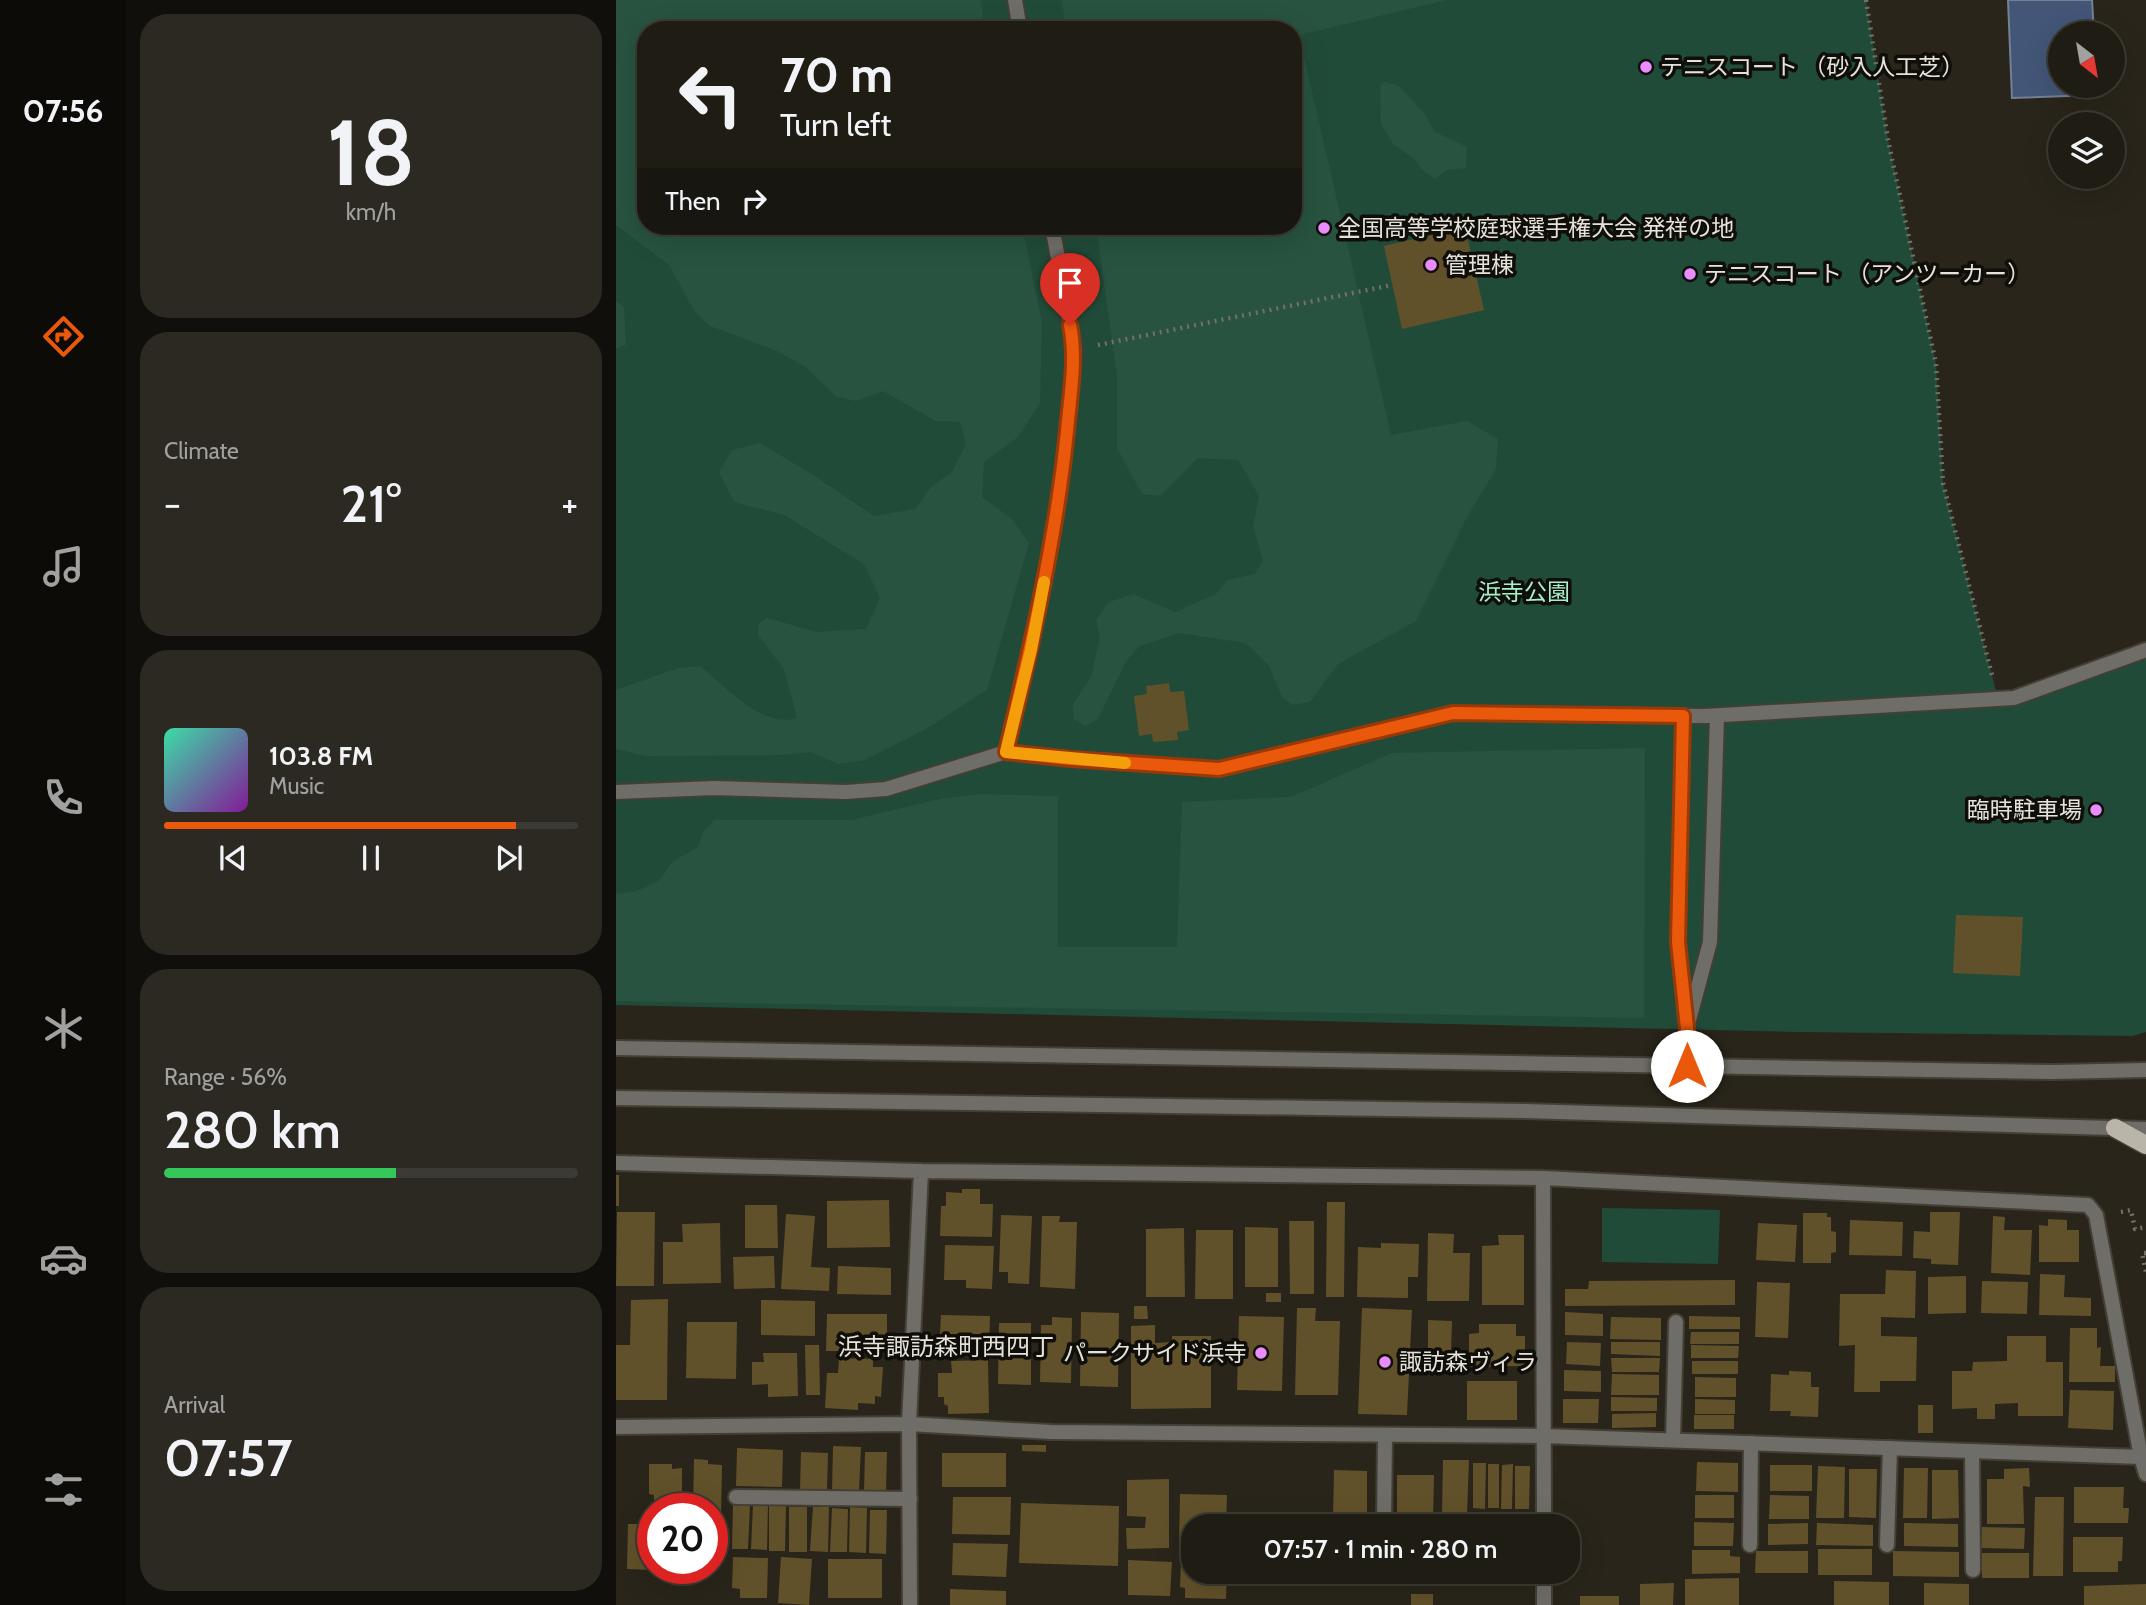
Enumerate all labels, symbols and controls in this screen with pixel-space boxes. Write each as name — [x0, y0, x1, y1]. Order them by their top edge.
north arrow — [2048, 21, 2124, 98]
map controls — [2048, 21, 2125, 189]
text: 70 m — [780, 45, 893, 104]
icon: left — [665, 49, 756, 140]
place label: テニスコート （砂入人工芝） — [1660, 53, 1964, 81]
marker: テニスコート （砂入人工芝） — [1638, 59, 1654, 75]
text: 07:56 — [22, 91, 104, 130]
text: 18 — [327, 97, 415, 208]
text: Turn left — [780, 105, 891, 144]
button: layers — [2048, 112, 2125, 189]
icon: right — [735, 182, 773, 220]
text: Then — [665, 185, 721, 217]
text: km/h — [346, 198, 396, 226]
place label: 全国高等学校庭球選手権大会 発祥の地 — [1338, 214, 1734, 242]
marker: 全国高等学校庭球選手権大会 発祥の地 — [1316, 220, 1332, 236]
place label: 管理棟 — [1445, 251, 1514, 279]
pin — [1040, 253, 1100, 325]
marker: 管理棟 — [1423, 257, 1439, 273]
place label: テニスコート （アンツーカー） — [1704, 260, 2030, 288]
icon: arrive — [1051, 264, 1089, 302]
marker: テニスコート （アンツーカー） — [1682, 266, 1698, 282]
icon: directions — [39, 312, 88, 361]
text: Climate — [164, 437, 239, 465]
text: 21° — [341, 472, 401, 535]
text: − — [164, 480, 181, 527]
text: + — [561, 480, 578, 527]
icon: music — [39, 542, 88, 591]
park label: 浜寺公園 — [1478, 578, 1570, 606]
text: 103.8 FM — [269, 740, 373, 772]
text: Music — [269, 772, 324, 800]
icon: phone — [39, 773, 88, 822]
place label: 臨時駐車場 — [1967, 796, 2082, 824]
marker: 臨時駐車場 — [2088, 802, 2104, 818]
icon: previous — [214, 839, 252, 877]
icon: pause — [352, 839, 390, 877]
icon: next — [490, 839, 528, 877]
icon: climate — [39, 1004, 88, 1053]
position arrow — [1650, 1029, 1724, 1103]
text: Range · 56% — [164, 1063, 287, 1091]
text: 280 km — [164, 1098, 341, 1161]
icon: car — [39, 1234, 88, 1283]
district label: 浜寺諏訪森町西四丁 — [838, 1332, 1054, 1361]
place label: パークサイド浜寺 — [1063, 1339, 1247, 1367]
marker: パークサイド浜寺 — [1253, 1345, 1269, 1361]
place label: 諏訪森ヴィラ — [1399, 1348, 1537, 1376]
marker: 諏訪森ヴィラ — [1377, 1354, 1393, 1370]
text: Arrival — [164, 1391, 225, 1419]
text: 07:57 — [164, 1426, 292, 1489]
icon: filters — [39, 1465, 88, 1514]
speed limit sign: 20 — [637, 1493, 728, 1584]
text: 07:57 · 1 min · 280 m — [1263, 1533, 1498, 1565]

